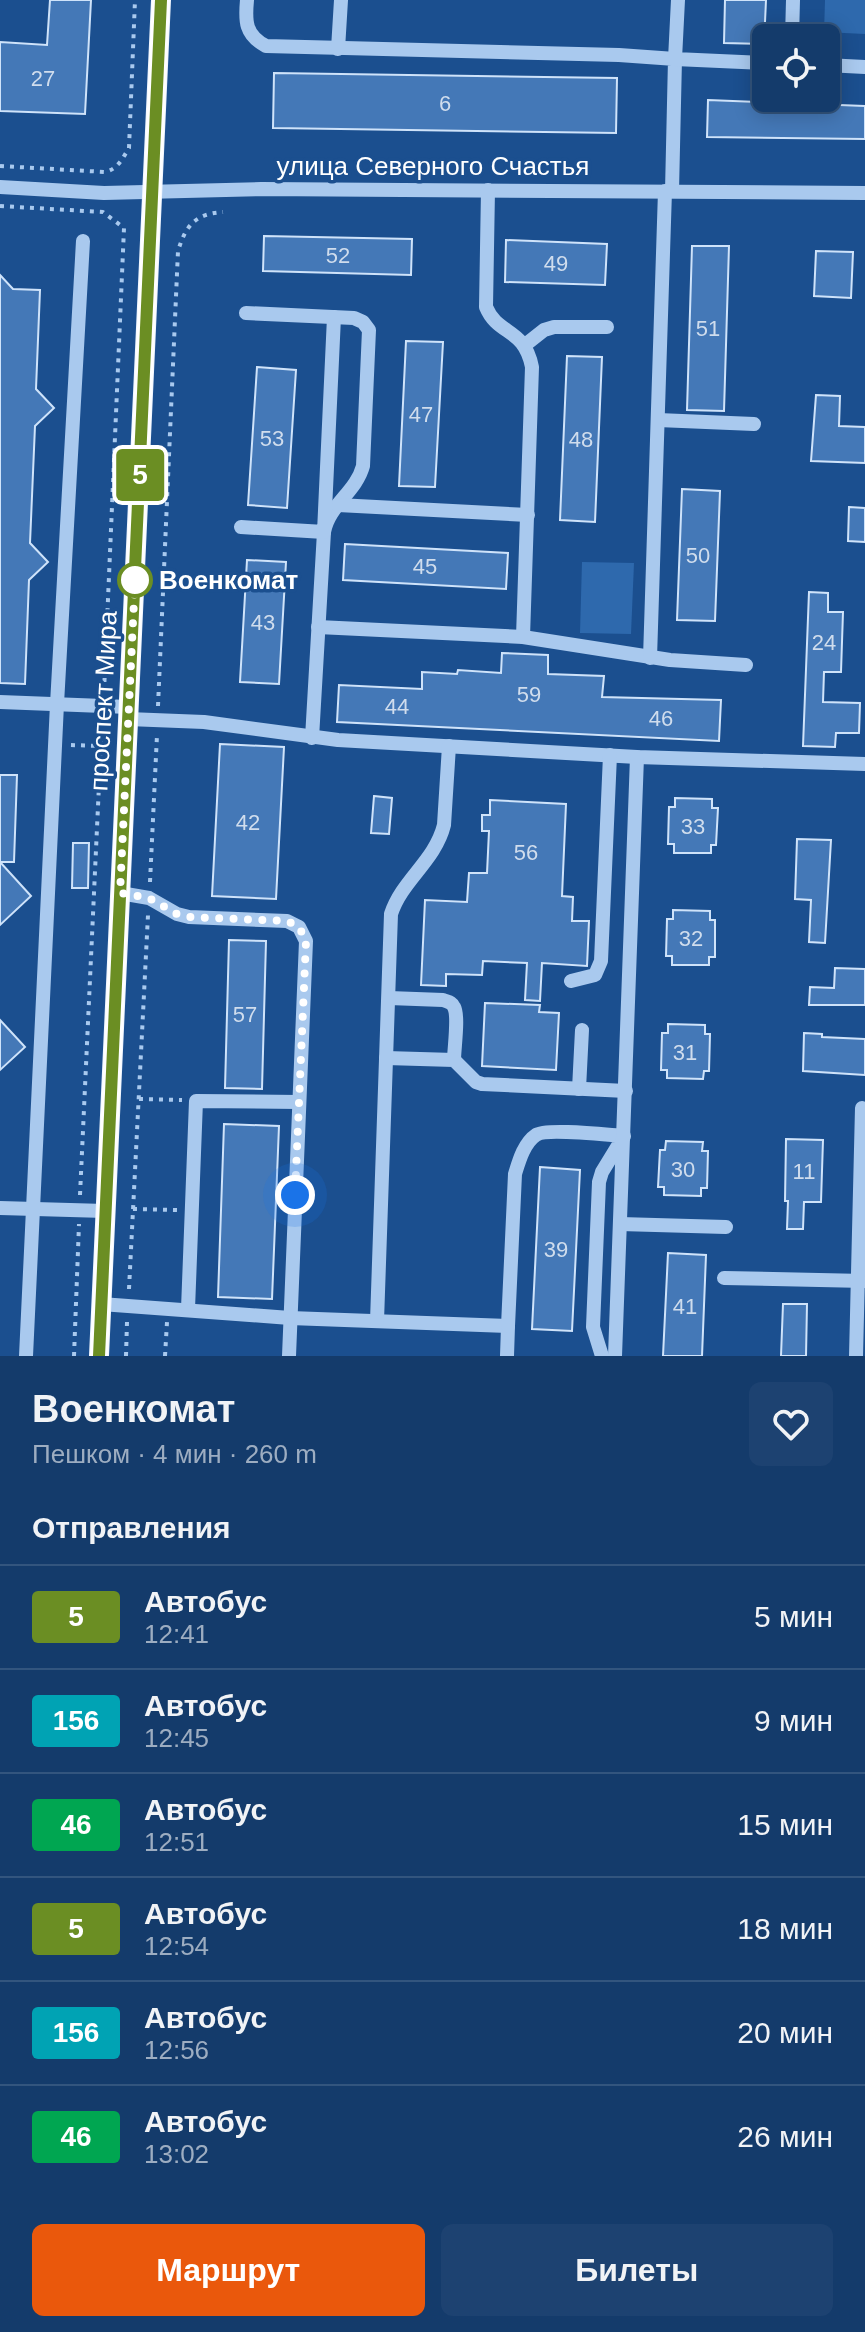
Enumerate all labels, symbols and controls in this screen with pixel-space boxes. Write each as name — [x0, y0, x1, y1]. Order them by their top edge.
map controls — [752, 24, 840, 112]
button: locate — [752, 24, 840, 112]
house number: 27 — [31, 66, 55, 91]
house number: 6 — [439, 91, 451, 116]
street label: улица Северного Счастья — [277, 151, 589, 181]
house number: 52 — [326, 243, 350, 268]
house number: 49 — [544, 251, 568, 276]
house number: 51 — [696, 316, 720, 341]
house number: 47 — [409, 402, 433, 427]
house number: 53 — [260, 426, 284, 451]
house number: 48 — [569, 427, 593, 452]
line badge: 5 — [114, 449, 166, 501]
text: 5 — [132, 459, 148, 490]
house number: 50 — [686, 543, 710, 568]
house number: 45 — [413, 554, 437, 579]
marker: Военкомат — [118, 563, 152, 597]
place label: Военкомат — [159, 565, 298, 595]
street label: проспект Мира — [83, 610, 123, 792]
house number: 43 — [251, 610, 275, 635]
house number: 24 — [812, 630, 836, 655]
house number: 59 — [517, 682, 541, 707]
house number: 44 — [385, 694, 409, 719]
house number: 46 — [649, 706, 673, 731]
house number: 42 — [236, 810, 260, 835]
house number: 33 — [681, 814, 705, 839]
house number: 56 — [514, 840, 538, 865]
house number: 32 — [679, 926, 703, 951]
house number: 57 — [233, 1002, 257, 1027]
house number: 31 — [673, 1040, 697, 1065]
house number: 30 — [671, 1157, 695, 1182]
house number: 11 — [793, 1159, 815, 1184]
your location — [275, 1175, 315, 1215]
house number: 39 — [544, 1237, 568, 1262]
house number: 41 — [673, 1294, 697, 1319]
button: heart — [749, 1382, 833, 1466]
text: Военкомат — [32, 1388, 235, 1430]
text: Пешком · 4 мин · 260 m — [32, 1439, 317, 1469]
text: Отправления — [32, 1511, 231, 1544]
text: Автобус — [144, 1585, 267, 1618]
text: 5 мин — [754, 1600, 833, 1633]
text: 5 — [68, 1601, 84, 1632]
text: 12:41 — [144, 1619, 209, 1649]
text: Автобус — [144, 1689, 267, 1722]
text: 9 мин — [754, 1704, 833, 1737]
text: 156 — [53, 1705, 99, 1736]
text: 12:45 — [144, 1723, 209, 1753]
text: Автобус — [144, 1793, 267, 1826]
text: 15 мин — [737, 1808, 833, 1841]
text: 46 — [60, 1809, 92, 1840]
text: 12:51 — [144, 1827, 209, 1857]
text: Автобус — [144, 1897, 267, 1930]
text: 18 мин — [737, 1912, 833, 1945]
text: 5 — [68, 1913, 84, 1944]
text: 12:54 — [144, 1931, 209, 1961]
text: Автобус — [144, 2001, 267, 2034]
text: 20 мин — [737, 2016, 833, 2049]
text: 156 — [53, 2017, 99, 2048]
text: 12:56 — [144, 2035, 209, 2065]
text: Автобус — [144, 2105, 267, 2138]
text: 26 мин — [737, 2120, 833, 2153]
text: 46 — [60, 2121, 92, 2152]
text: 13:02 — [144, 2139, 209, 2169]
button: Маршрут — [32, 2224, 425, 2316]
button: Билеты — [441, 2224, 833, 2316]

